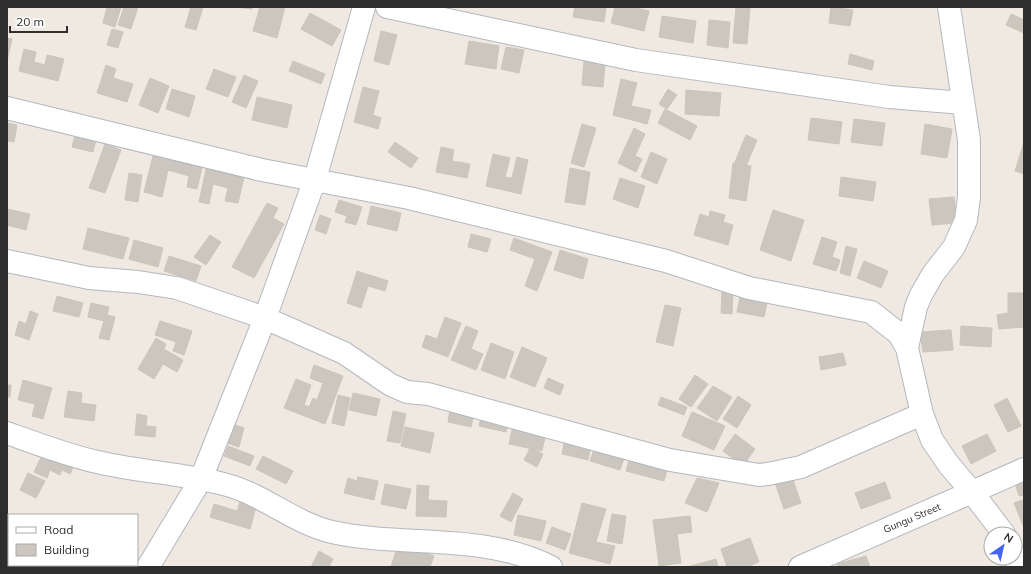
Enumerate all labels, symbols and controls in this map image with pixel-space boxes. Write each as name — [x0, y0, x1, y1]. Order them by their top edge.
scale bar — [10, 8, 67, 34]
text: 20 m — [16, 14, 44, 29]
street label: Gungu Street — [881, 500, 943, 536]
legend — [8, 514, 138, 566]
text: Road — [44, 522, 73, 537]
north arrow — [983, 526, 1023, 566]
text: N — [1001, 530, 1016, 546]
text: Building — [44, 542, 89, 557]

